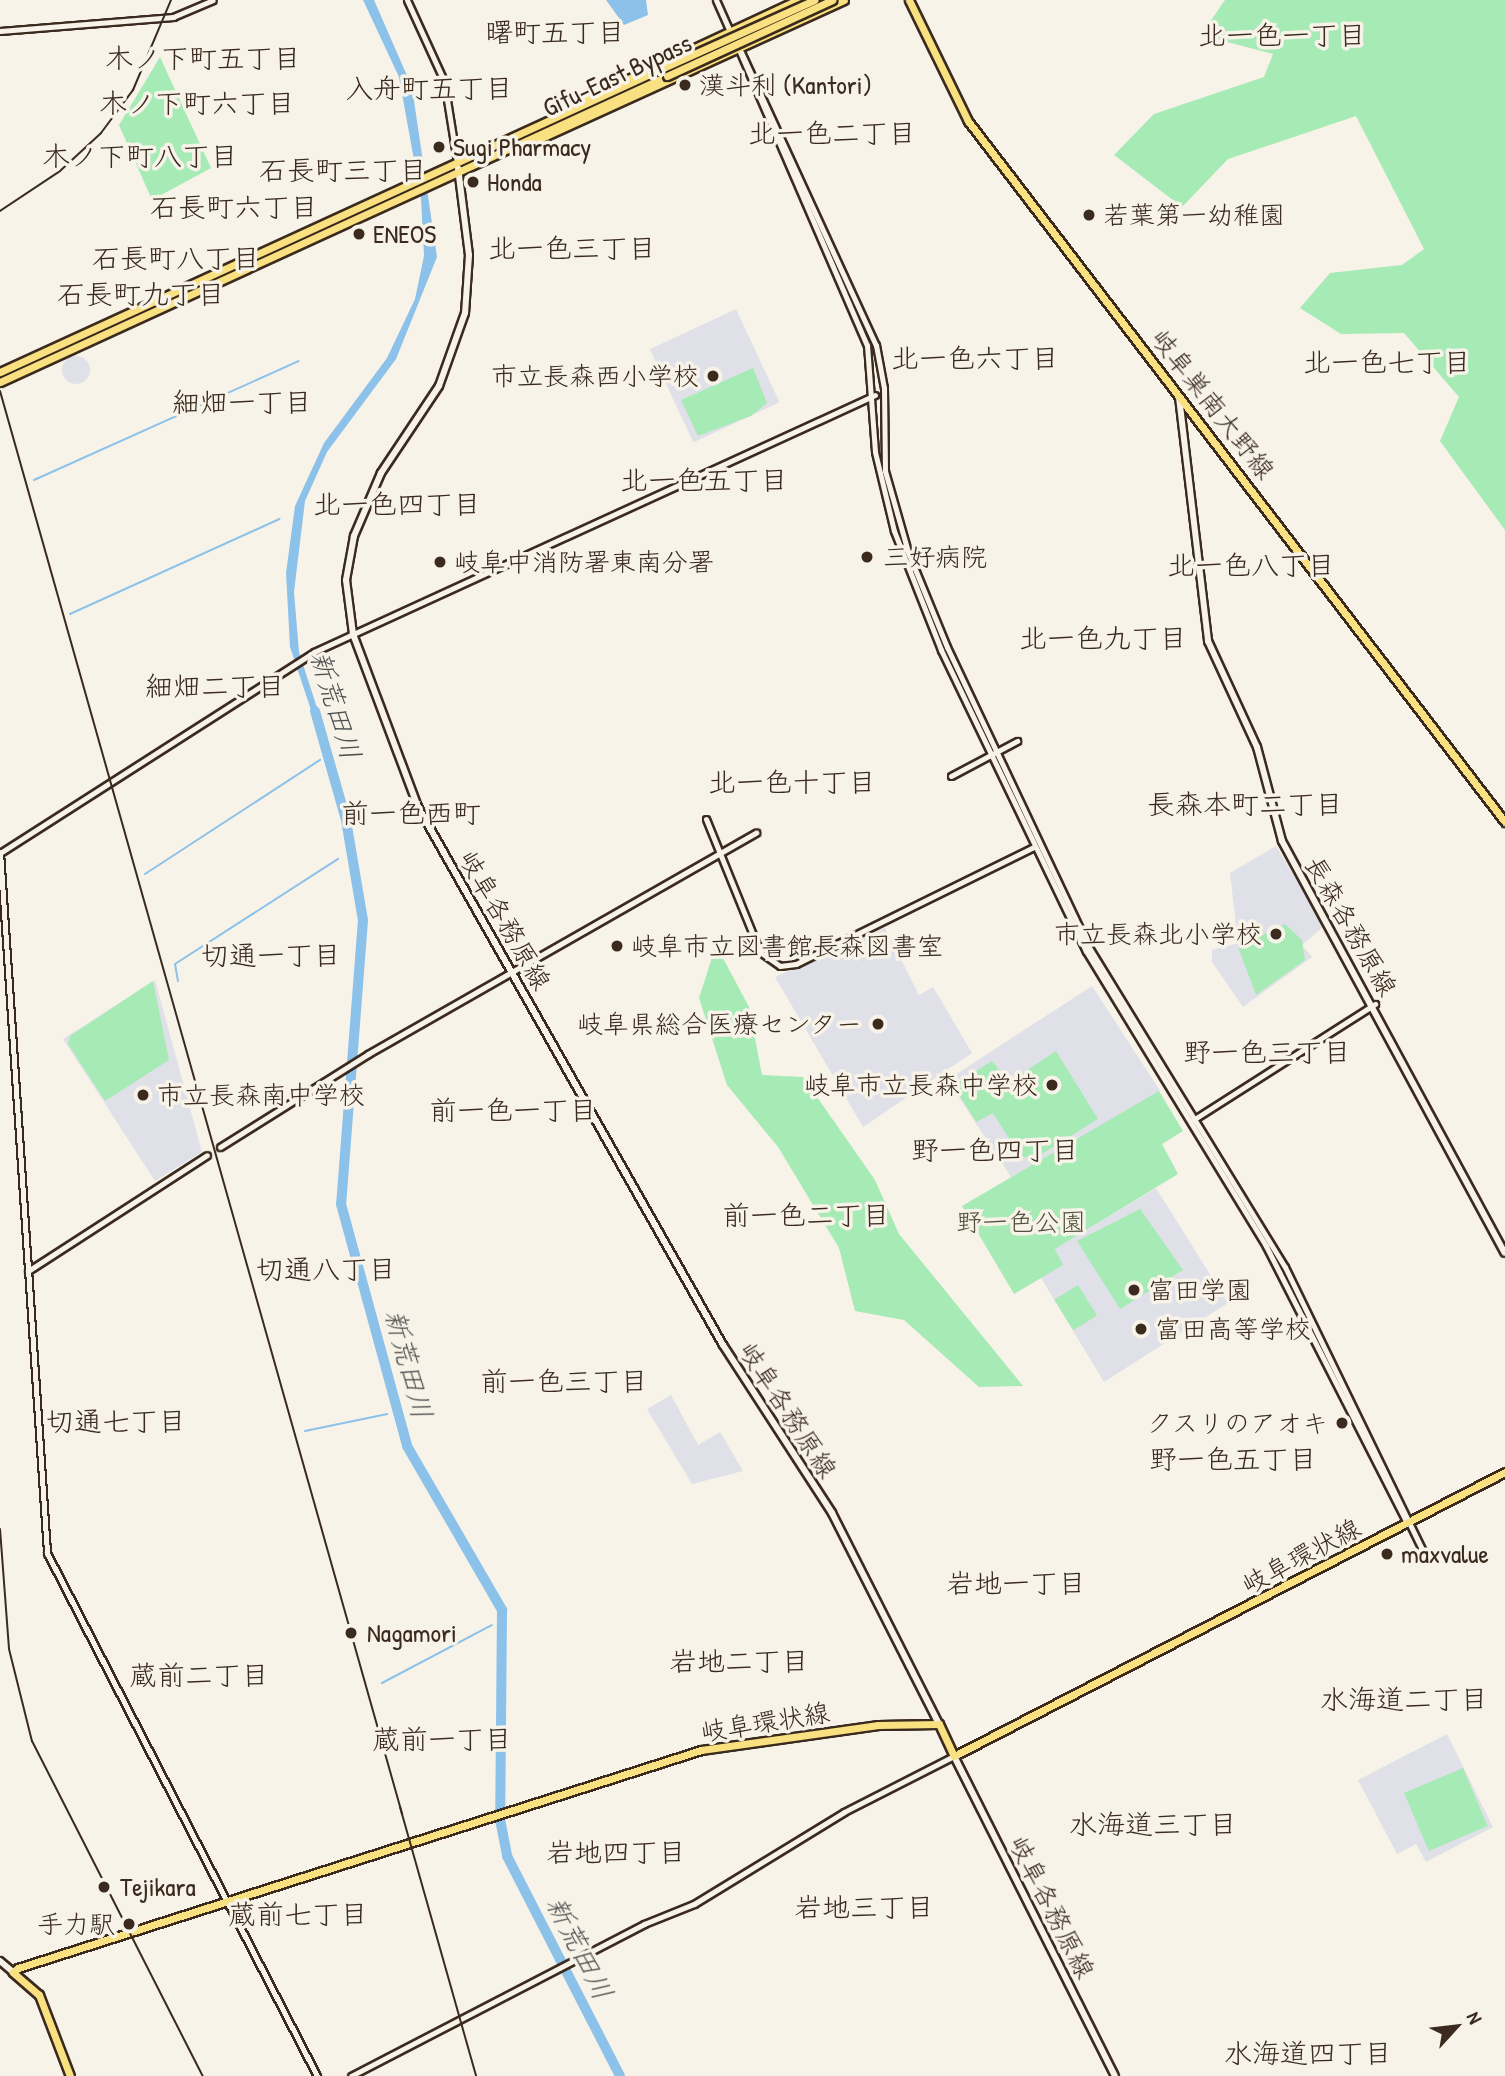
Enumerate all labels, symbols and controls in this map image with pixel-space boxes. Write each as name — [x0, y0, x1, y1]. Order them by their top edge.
district label: 曙町五丁目 — [485, 15, 625, 49]
district label: 北一色一丁目 — [1198, 18, 1366, 52]
street label: Gifu-East Bypass — [538, 27, 696, 123]
district label: 木ノ下町五丁目 — [105, 41, 301, 75]
place label: 漢斗利 (Kantori) — [699, 69, 872, 101]
district label: 入舟町五丁目 — [345, 71, 513, 105]
marker: 漢斗利 (Kantori) — [677, 77, 693, 93]
district label: 木ノ下町六丁目 — [99, 86, 295, 120]
district label: 北一色二丁目 — [748, 116, 916, 150]
place label: Sugi Pharmacy — [453, 131, 591, 163]
district label: 木ノ下町八丁目 — [42, 139, 238, 173]
marker: Sugi Pharmacy — [431, 139, 447, 155]
district label: 石長町三丁目 — [259, 153, 427, 187]
place label: Honda — [487, 166, 542, 198]
marker: Honda — [465, 174, 481, 190]
district label: 石長町六丁目 — [150, 190, 318, 224]
place label: 若葉第一幼稚園 — [1103, 199, 1285, 231]
marker: 若葉第一幼稚園 — [1081, 207, 1097, 223]
place label: ENEOS — [373, 218, 436, 250]
marker: ENEOS — [351, 226, 367, 242]
district label: 北一色三丁目 — [488, 231, 656, 265]
district label: 石長町八丁目 — [92, 241, 260, 275]
district label: 石長町九丁目 — [57, 277, 225, 311]
street label: 岐阜巣南大野線 — [1145, 323, 1281, 485]
district label: 北一色六丁目 — [891, 341, 1059, 375]
district label: 北一色七丁目 — [1303, 345, 1471, 379]
place label: 市立長森西小学校 — [491, 360, 699, 392]
marker: 市立長森西小学校 — [705, 368, 721, 384]
district label: 細畑一丁目 — [172, 385, 312, 419]
district label: 北一色五丁目 — [620, 463, 788, 497]
district label: 北一色四丁目 — [313, 487, 481, 521]
place label: 三好病院 — [883, 541, 987, 573]
place label: 岐阜中消防署東南分署 — [454, 546, 714, 578]
marker: 三好病院 — [857, 547, 877, 567]
district label: 北一色八丁目 — [1167, 548, 1335, 582]
marker: 岐阜中消防署東南分署 — [432, 554, 448, 570]
district label: 北一色九丁目 — [1019, 621, 1187, 655]
water label: 新荒田川 — [304, 647, 368, 763]
district label: 細畑二丁目 — [145, 669, 285, 703]
district label: 北一色十丁目 — [708, 765, 876, 799]
district label: 長森本町二丁目 — [1147, 787, 1343, 821]
district label: 前一色西町 — [341, 796, 481, 830]
street label: 岐阜各務原線 — [452, 845, 558, 995]
street label: 長森各務原線 — [1298, 851, 1404, 1001]
place label: 市立長森北小学校 — [1054, 918, 1262, 950]
marker: 市立長森北小学校 — [1268, 926, 1284, 942]
place label: 岐阜市立図書館長森図書室 — [631, 930, 943, 962]
district label: 切通一丁目 — [201, 938, 341, 972]
marker: 岐阜市立図書館長森図書室 — [609, 938, 625, 954]
place label: 岐阜県総合医療センター — [576, 1008, 862, 1040]
marker: 岐阜県総合医療センター — [868, 1014, 888, 1034]
district label: 野一色三丁目 — [1183, 1035, 1351, 1069]
place label: 岐阜市立長森中学校 — [804, 1069, 1038, 1101]
marker: 岐阜市立長森中学校 — [1044, 1077, 1060, 1093]
place label: 市立長森南中学校 — [157, 1079, 365, 1111]
marker: 市立長森南中学校 — [135, 1087, 151, 1103]
district label: 前一色一丁目 — [429, 1093, 597, 1127]
district label: 野一色四丁目 — [911, 1133, 1079, 1167]
district label: 前一色二丁目 — [722, 1198, 890, 1232]
park label: 野一色公園 — [956, 1206, 1086, 1238]
district label: 切通八丁目 — [256, 1252, 396, 1286]
place label: 富田学園 — [1148, 1274, 1252, 1306]
marker: 富田学園 — [1126, 1282, 1142, 1298]
water label: 新荒田川 — [378, 1306, 440, 1422]
place label: 富田高等学校 — [1155, 1313, 1311, 1345]
marker: 富田高等学校 — [1133, 1321, 1149, 1337]
street label: 岐阜各務原線 — [732, 1336, 844, 1484]
district label: 前一色三丁目 — [480, 1364, 648, 1398]
district label: 切通七丁目 — [46, 1404, 186, 1438]
place label: クスリのアオキ — [1146, 1407, 1328, 1439]
marker: クスリのアオキ — [1334, 1415, 1350, 1431]
district label: 野一色五丁目 — [1149, 1442, 1317, 1476]
street label: 岐阜環状線 — [1236, 1512, 1366, 1600]
place label: maxvalue — [1401, 1538, 1489, 1570]
marker: maxvalue — [1379, 1546, 1395, 1562]
district label: 岩地一丁目 — [946, 1566, 1086, 1600]
place label: Nagamori — [367, 1617, 457, 1649]
marker: Nagamori — [341, 1623, 361, 1643]
district label: 岩地二丁目 — [669, 1644, 809, 1678]
district label: 蔵前二丁目 — [129, 1658, 269, 1692]
district label: 水海道二丁目 — [1320, 1682, 1488, 1716]
street label: 岐阜環状線 — [698, 1696, 832, 1748]
district label: 蔵前一丁目 — [372, 1722, 512, 1756]
district label: 水海道三丁目 — [1069, 1807, 1237, 1841]
street label: 岐阜各務原線 — [1003, 1830, 1101, 1984]
district label: 岩地四丁目 — [546, 1835, 686, 1869]
place label: Tejikara — [120, 1871, 196, 1903]
marker: Tejikara — [94, 1877, 114, 1897]
water label: 新荒田川 — [540, 1890, 620, 2006]
district label: 岩地三丁目 — [794, 1890, 934, 1924]
district label: 蔵前七丁目 — [228, 1897, 368, 1931]
place label: 手力駅 — [37, 1908, 115, 1940]
marker: 手力駅 — [121, 1916, 137, 1932]
north arrow — [1421, 1992, 1491, 2062]
text: N — [1461, 2007, 1489, 2028]
district label: 水海道四丁目 — [1224, 2036, 1392, 2070]

